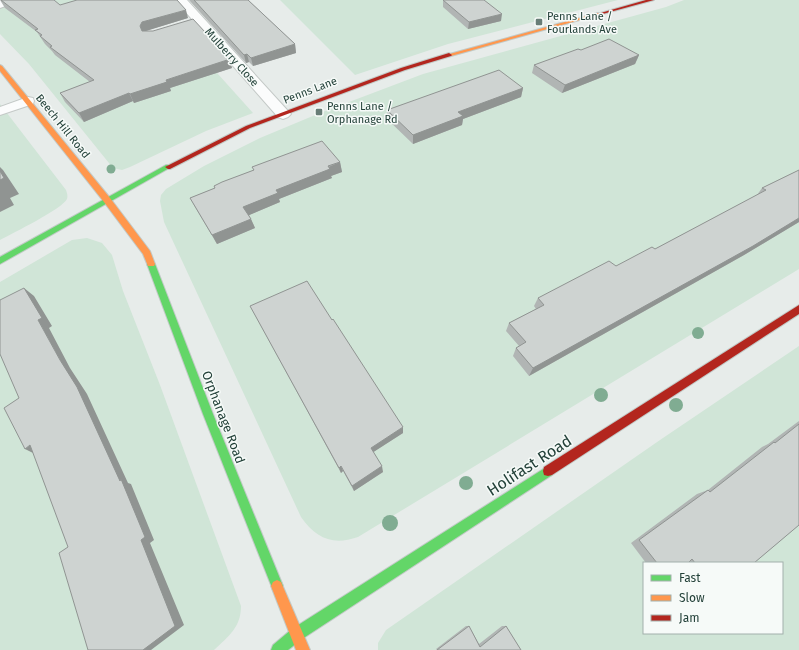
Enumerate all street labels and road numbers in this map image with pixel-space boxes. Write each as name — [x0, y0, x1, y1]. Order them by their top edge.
street label: Mulberry Close — [202, 25, 261, 89]
street label: Penns Lane — [281, 74, 339, 107]
street label: Beech Hill Road — [33, 92, 92, 161]
street label: Orphanage Road — [199, 369, 248, 466]
street label: Holifast Road — [483, 431, 575, 500]

